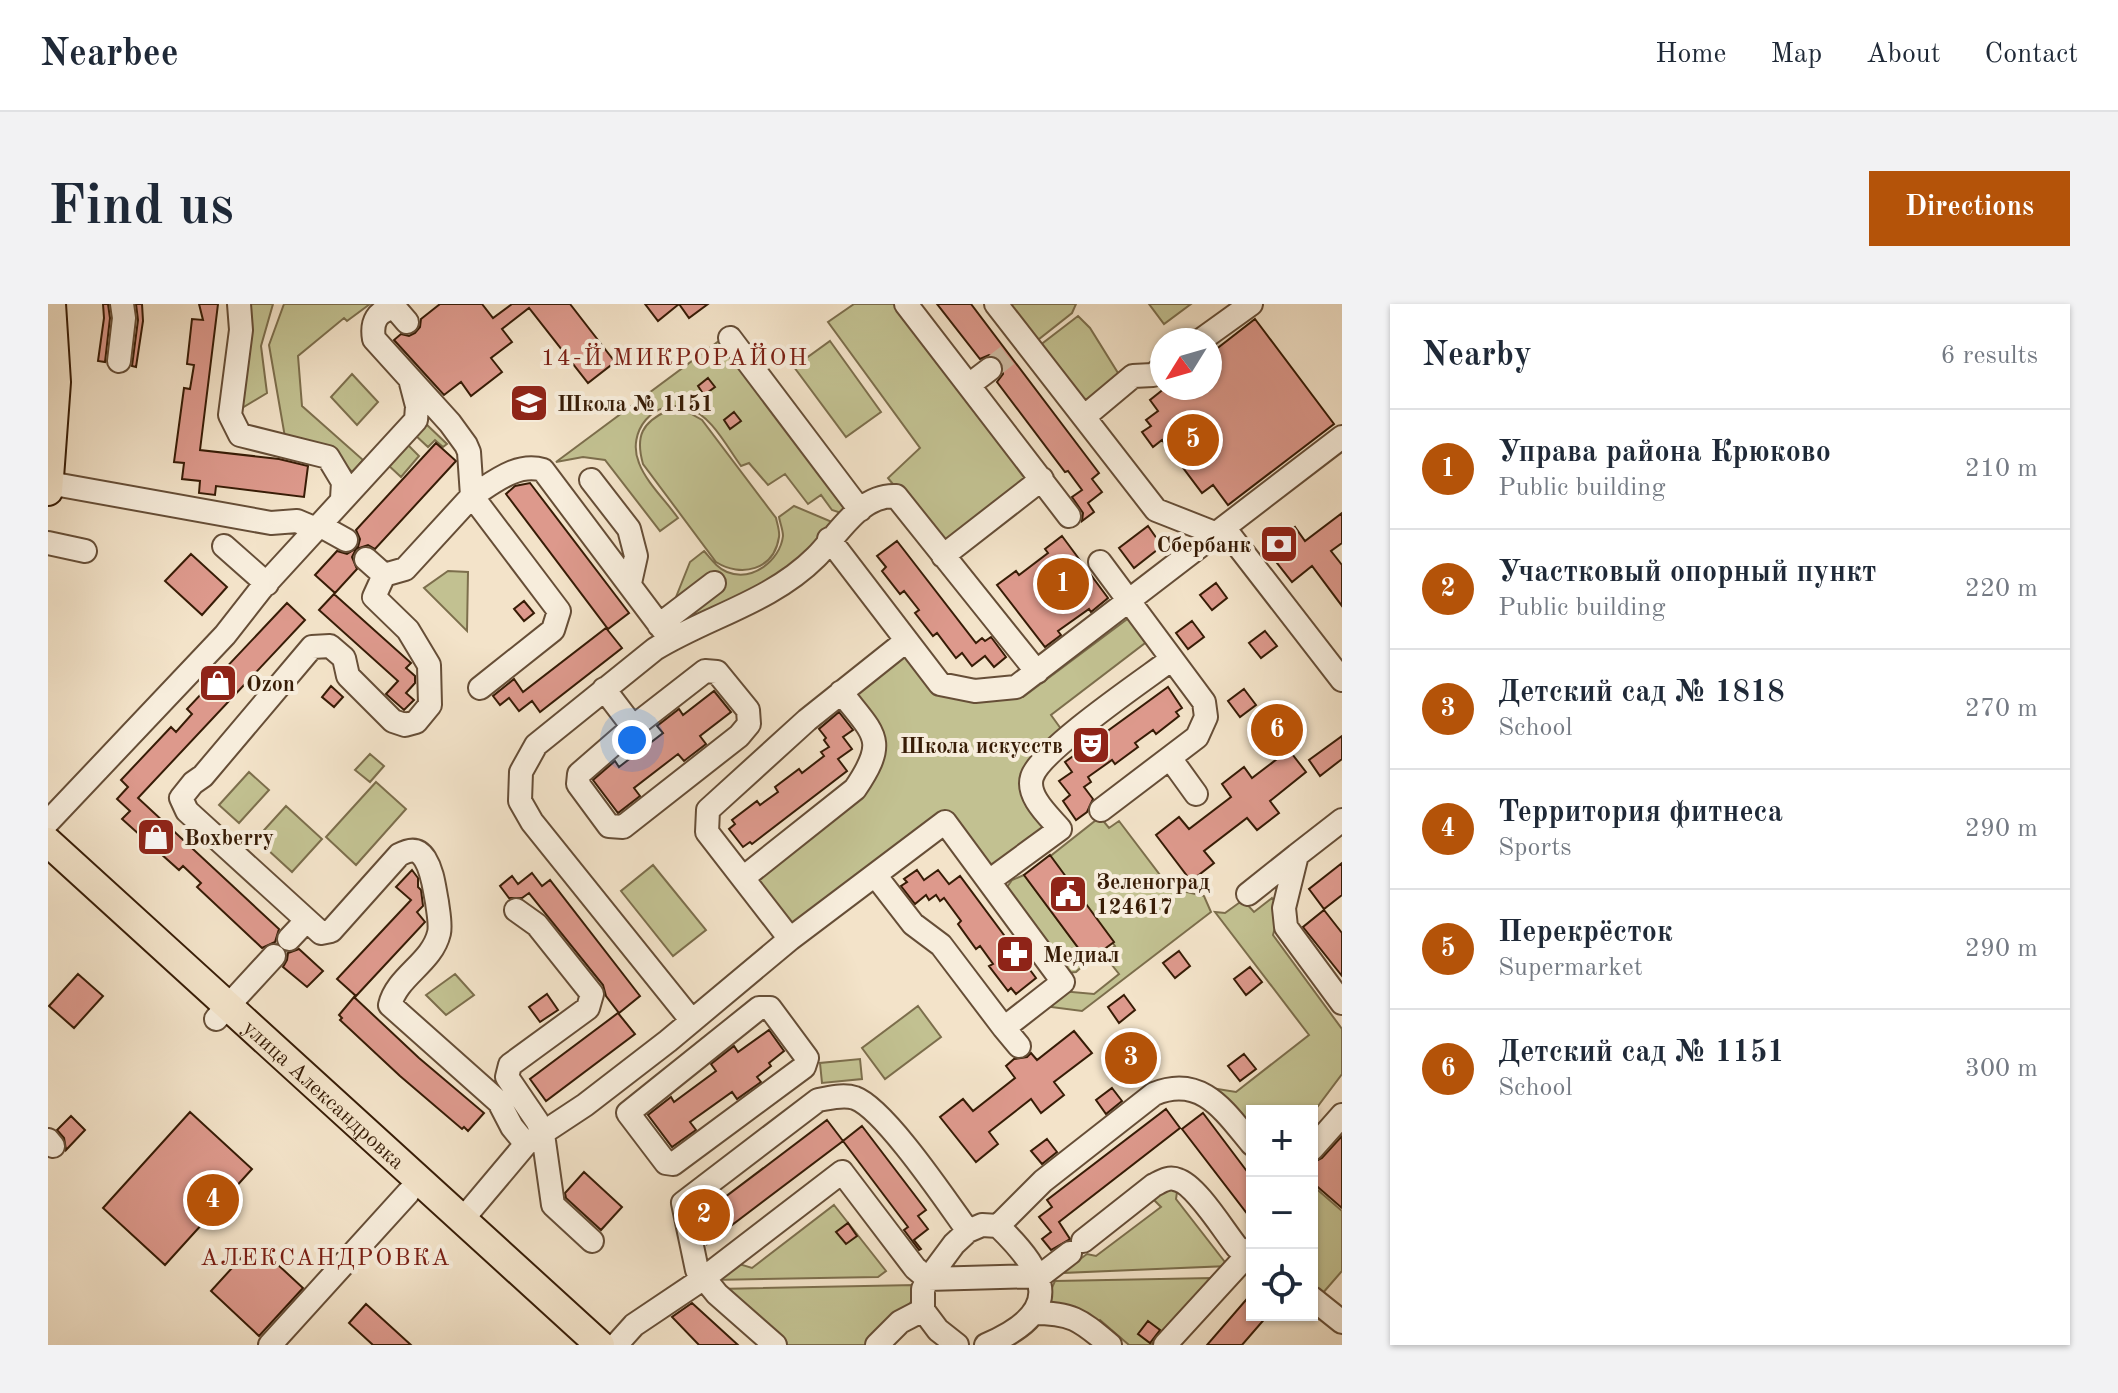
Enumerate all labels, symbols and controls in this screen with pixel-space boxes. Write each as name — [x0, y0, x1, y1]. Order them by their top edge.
text: Nearbee — [40, 36, 179, 74]
text: Home — [1655, 41, 1726, 69]
text: Map — [1770, 41, 1822, 69]
text: About — [1866, 41, 1941, 69]
text: Contact — [1985, 41, 2078, 69]
button: Directions — [1869, 171, 2070, 246]
text: Find us — [48, 180, 234, 236]
north arrow — [1150, 328, 1222, 400]
text: Nearby — [1422, 339, 1532, 373]
district label: 14-Й МИКРОРАЙОН — [541, 342, 809, 371]
text: 6 results — [1940, 343, 2038, 369]
school or university icon: Школа № 1151 — [508, 382, 550, 424]
place label: Школа № 1151 — [557, 394, 713, 416]
pin: 5 — [1167, 410, 1219, 470]
text: Управа района Крюково — [1498, 438, 1831, 468]
text: 1 — [1440, 456, 1456, 482]
text: 210 m — [1965, 456, 2038, 482]
text: Public building — [1498, 475, 1665, 501]
bank icon: Сбербанк — [1258, 523, 1300, 565]
place label: Сбербанк — [1157, 535, 1251, 557]
pin: 1 — [1037, 554, 1089, 614]
text: Участковый опорный пункт — [1498, 558, 1877, 588]
text: 2 — [1440, 576, 1456, 602]
text: 220 m — [1965, 576, 2038, 602]
text: Public building — [1498, 595, 1665, 621]
shop icon: Ozon — [197, 662, 239, 704]
place label: Ozon — [246, 674, 295, 696]
text: Детский сад № 1818 — [1498, 678, 1785, 708]
text: 3 — [1440, 696, 1456, 722]
text: 270 m — [1965, 696, 2038, 722]
pin: 6 — [1251, 700, 1303, 760]
text: School — [1498, 715, 1572, 741]
your location — [612, 720, 652, 760]
theatre icon: Школа искусств — [1070, 724, 1112, 766]
place label: Школа искусств — [900, 736, 1063, 758]
text: Территория фитнеса — [1498, 798, 1783, 828]
shop icon: Boxberry — [135, 816, 177, 858]
text: 4 — [1440, 816, 1456, 842]
text: 290 m — [1965, 816, 2038, 842]
place label: Boxberry — [184, 828, 274, 850]
text: Sports — [1498, 835, 1572, 861]
place label: Зеленоград 124617 — [1096, 872, 1210, 919]
public building icon: Зеленоград 124617 — [1047, 873, 1089, 915]
text: Перекрёсток — [1498, 918, 1673, 948]
pharmacy icon: Медиал — [994, 933, 1036, 975]
text: 5 — [1440, 936, 1456, 962]
text: 290 m — [1965, 936, 2038, 962]
place label: Медиал — [1043, 945, 1120, 967]
text: Supermarket — [1498, 955, 1643, 981]
street label: улица Александровка — [238, 1017, 408, 1174]
pin: 3 — [1105, 1028, 1157, 1088]
text: Детский сад № 1151 — [1498, 1038, 1785, 1068]
text: 6 — [1440, 1056, 1456, 1082]
text: 300 m — [1965, 1056, 2038, 1082]
text: School — [1498, 1075, 1572, 1101]
map controls — [1246, 1105, 1318, 1321]
button: + — [1246, 1105, 1318, 1177]
pin: 4 — [187, 1170, 239, 1230]
button: − — [1246, 1177, 1318, 1249]
pin: 2 — [678, 1185, 730, 1245]
district label: АЛЕКСАНДРОВКА — [200, 1247, 452, 1271]
button: locate — [1246, 1249, 1318, 1321]

